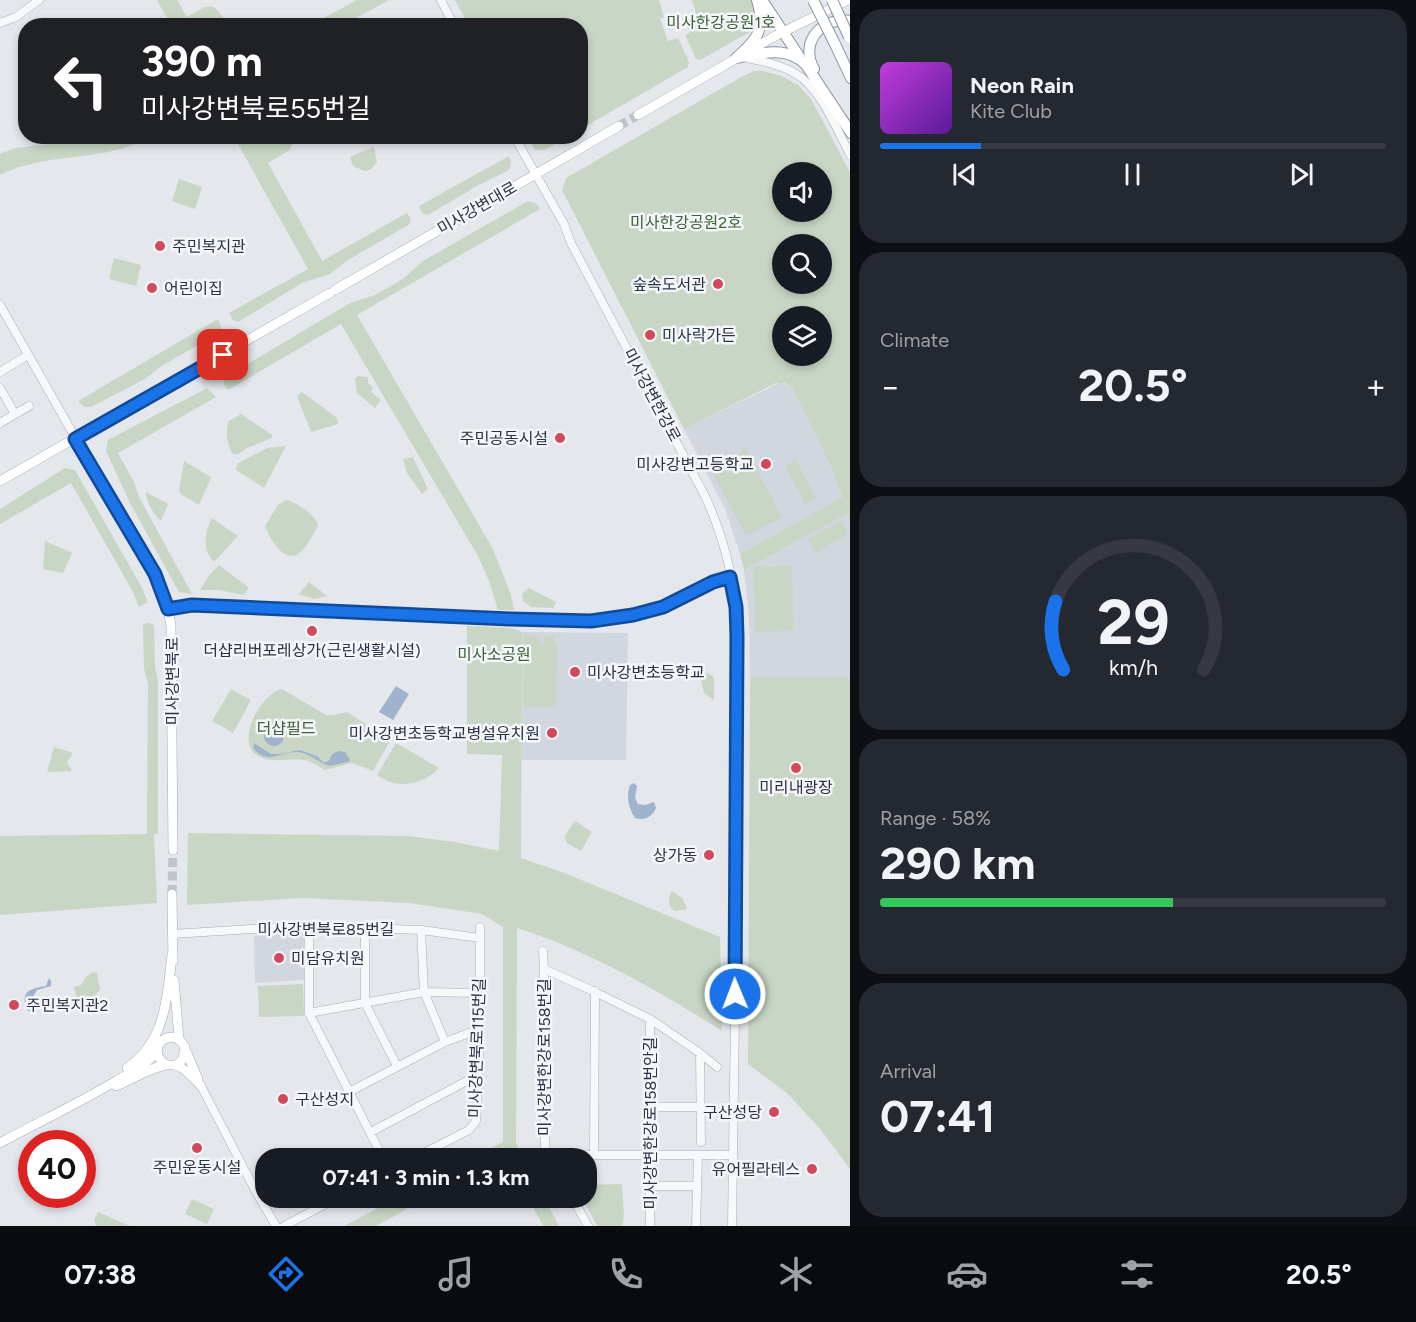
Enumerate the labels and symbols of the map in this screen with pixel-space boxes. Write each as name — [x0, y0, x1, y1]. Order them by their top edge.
park label: 미사한강공원1호 — [666, 13, 776, 32]
street label: 미사강변대로 — [434, 178, 520, 238]
park label: 미사한강공원2호 — [630, 213, 742, 232]
place label: 주민복지관 — [172, 237, 246, 256]
marker: 주민복지관 — [153, 239, 167, 253]
place label: 숲속도서관 — [632, 275, 706, 294]
marker: 숲속도서관 — [711, 277, 725, 291]
place label: 어린이집 — [164, 279, 223, 298]
marker: 어린이집 — [145, 281, 159, 295]
place label: 미사락가든 — [662, 326, 736, 345]
marker: 미사락가든 — [643, 328, 657, 342]
pin — [197, 329, 248, 380]
street label: 미사강변한강로 — [619, 345, 685, 445]
place label: 주민공동시설 — [460, 429, 548, 448]
marker: 주민공동시설 — [553, 431, 567, 445]
place label: 미사강변고등학교 — [636, 455, 754, 474]
marker: 미사강변고등학교 — [759, 457, 773, 471]
marker: 더샵리버포레상가(근린생활시설) — [305, 624, 319, 638]
street label: 미사강변북로 — [163, 637, 182, 725]
place label: 더샵리버포레상가(근린생활시설) — [203, 641, 421, 660]
park label: 미사소공원 — [457, 645, 531, 664]
place label: 미사강변초등학교 — [587, 663, 705, 682]
marker: 미사강변초등학교 — [568, 665, 582, 679]
park label: 더샵필드 — [257, 719, 315, 738]
place label: 미사강변초등학교병설유치원 — [349, 724, 540, 743]
marker: 미사강변초등학교병설유치원 — [545, 726, 559, 740]
marker: 미리내광장 — [789, 761, 803, 775]
place label: 미리내광장 — [759, 778, 833, 797]
place label: 상가동 — [653, 846, 697, 865]
marker: 상가동 — [702, 848, 716, 862]
street label: 미사강변북로85번길 — [258, 920, 394, 939]
place label: 미담유치원 — [291, 949, 365, 968]
marker: 미담유치원 — [272, 951, 286, 965]
position arrow — [703, 962, 767, 1026]
street label: 미사강변북로115번길 — [465, 978, 489, 1118]
street label: 미사강변한강로158번길 — [535, 978, 554, 1136]
place label: 주민복지관2 — [26, 996, 109, 1015]
marker: 주민복지관2 — [7, 998, 21, 1012]
street label: 미사강변한강로158번안길 — [641, 1037, 660, 1209]
place label: 구산성지 — [295, 1090, 354, 1109]
marker: 구산성지 — [276, 1092, 290, 1106]
place label: 구산성당 — [703, 1103, 762, 1122]
marker: 구산성당 — [767, 1105, 781, 1119]
speed limit sign: 40 — [18, 1130, 96, 1208]
marker: 주민운동시설 — [190, 1141, 204, 1155]
place label: 주민운동시설 — [153, 1158, 241, 1177]
place label: 유어필라테스 — [712, 1160, 800, 1179]
marker: 유어필라테스 — [805, 1162, 819, 1176]

